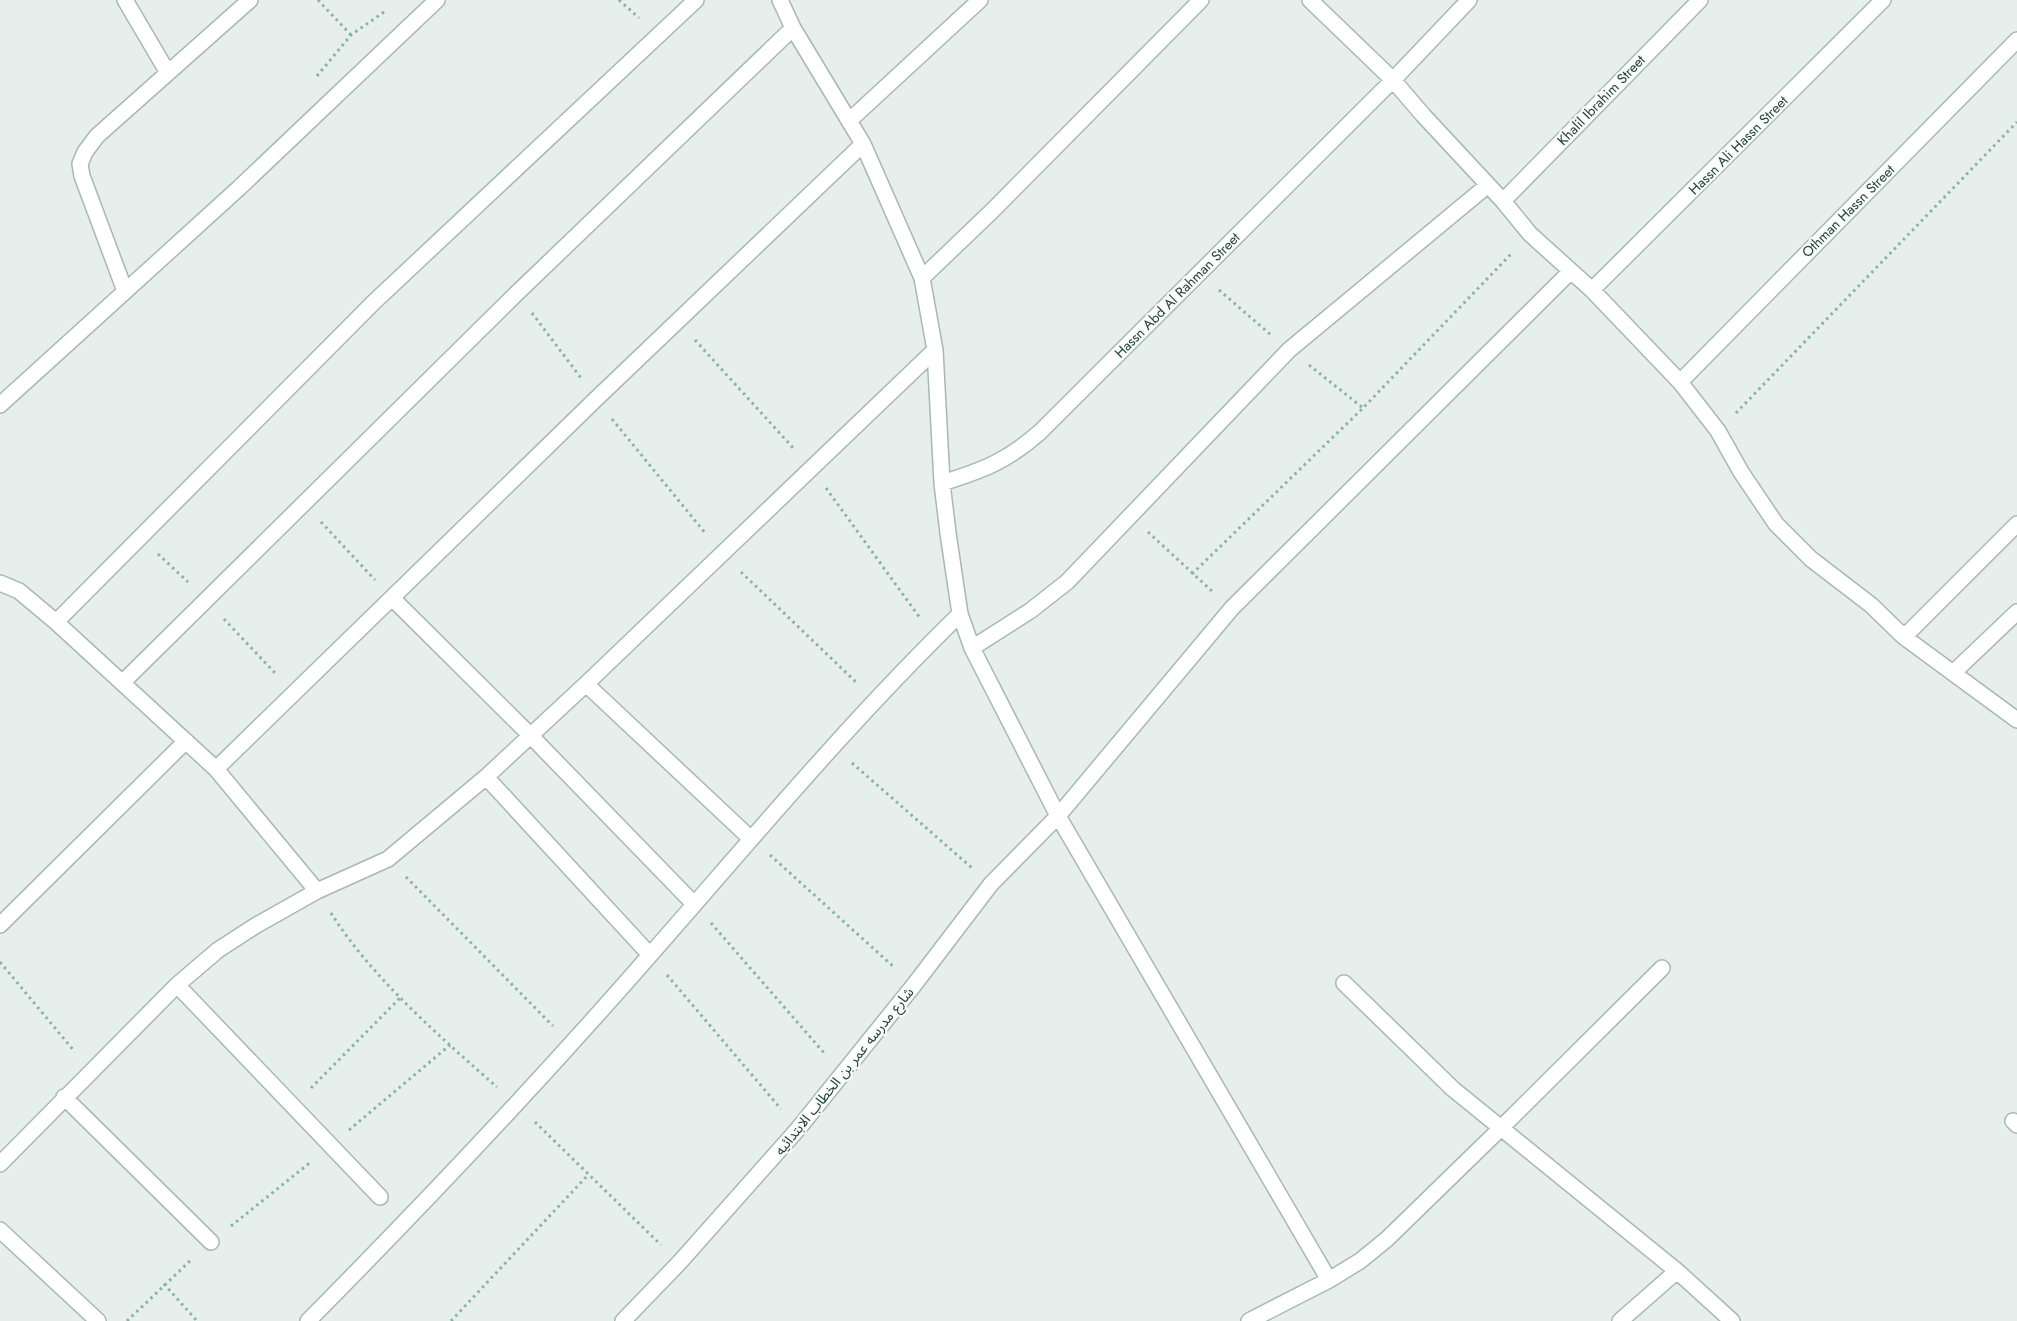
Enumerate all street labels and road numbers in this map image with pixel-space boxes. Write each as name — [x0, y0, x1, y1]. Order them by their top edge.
street label: Khalil Ibrahim Street — [1553, 50, 1650, 150]
street label: Hassn Ali Hassn Street — [1684, 91, 1792, 199]
street label: Othman Hassn Street — [1797, 160, 1899, 262]
street label: Hassn Abd Al Rahman Street — [1110, 227, 1245, 362]
street label: شارع مدرسه عمر بن الخطاب الابتدائيه — [770, 983, 919, 1160]

